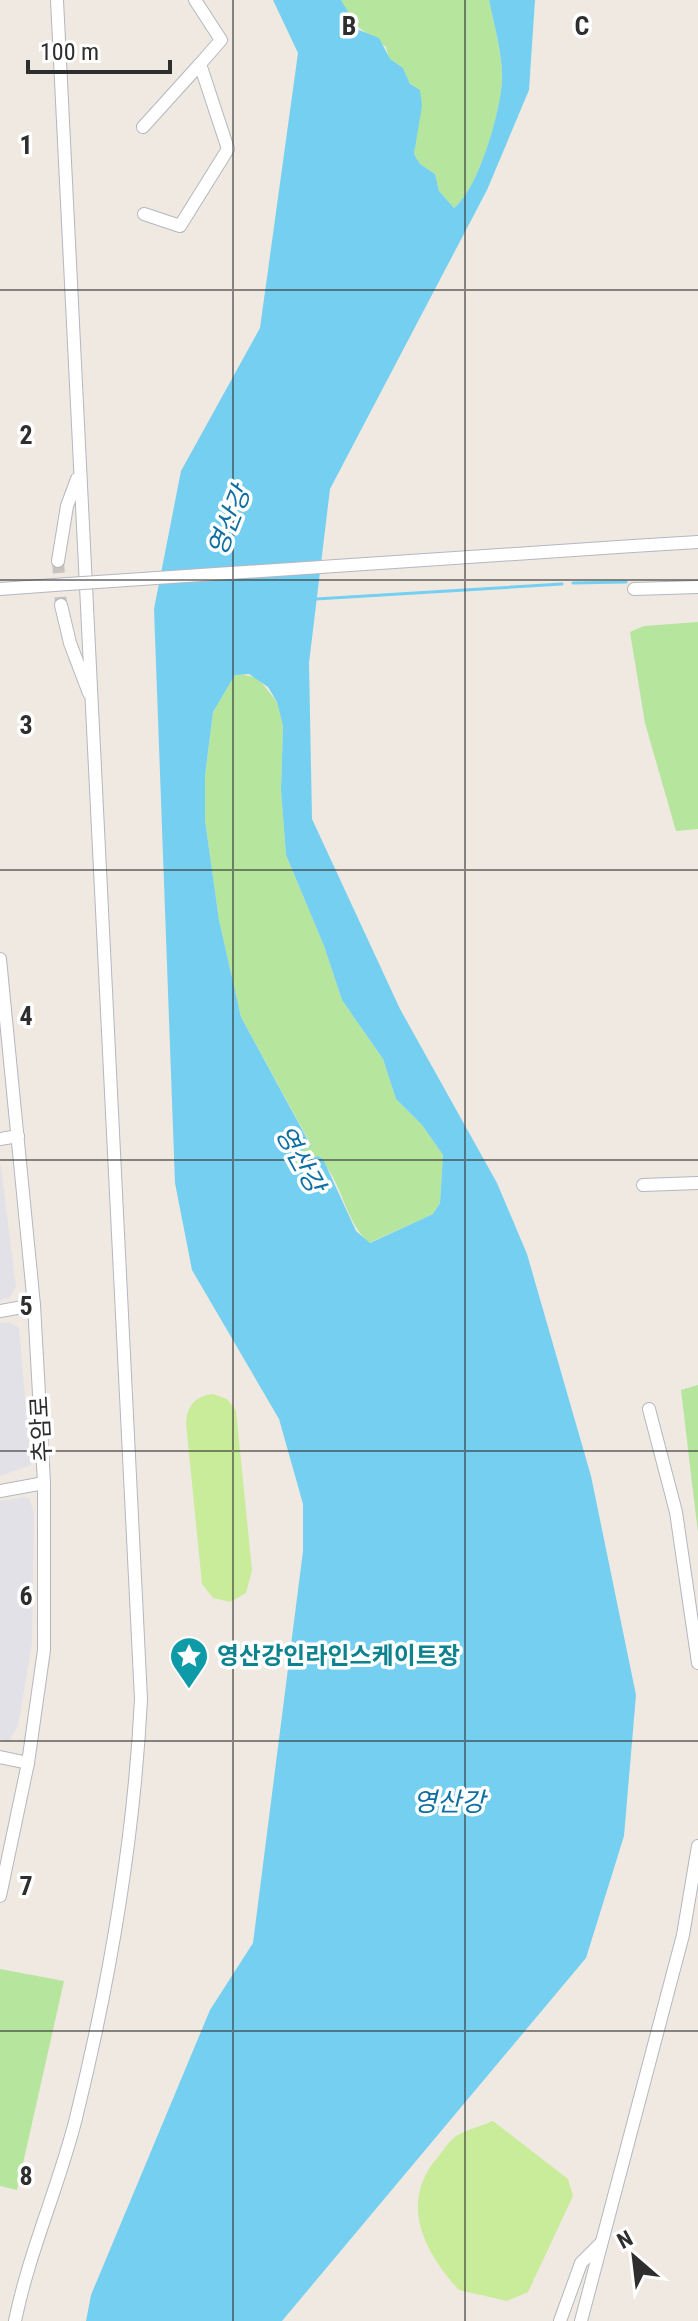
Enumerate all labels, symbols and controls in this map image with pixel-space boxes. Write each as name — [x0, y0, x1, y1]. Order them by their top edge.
text: B — [342, 11, 356, 41]
text: C — [575, 11, 590, 41]
scale bar — [28, 24, 170, 74]
text: 100 m — [40, 38, 99, 66]
text: 1 — [19, 130, 33, 160]
text: 2 — [19, 420, 33, 450]
water label: 영산강 — [202, 479, 258, 560]
text: 3 — [19, 710, 33, 740]
text: 4 — [19, 1001, 33, 1031]
water label: 영산강 — [269, 1120, 332, 1200]
text: 5 — [19, 1291, 33, 1321]
street label: 추암로 — [25, 1395, 57, 1463]
text: 6 — [19, 1581, 33, 1611]
place icon: 영산강인라인스케이트장 — [168, 1635, 210, 1690]
place label: 영산강인라인스케이트장 — [217, 1642, 460, 1670]
water label: 영산강 — [413, 1787, 488, 1817]
text: 7 — [19, 1871, 33, 1901]
text: 8 — [19, 2161, 33, 2191]
north arrow — [594, 2217, 674, 2297]
text: N — [613, 2226, 637, 2254]

